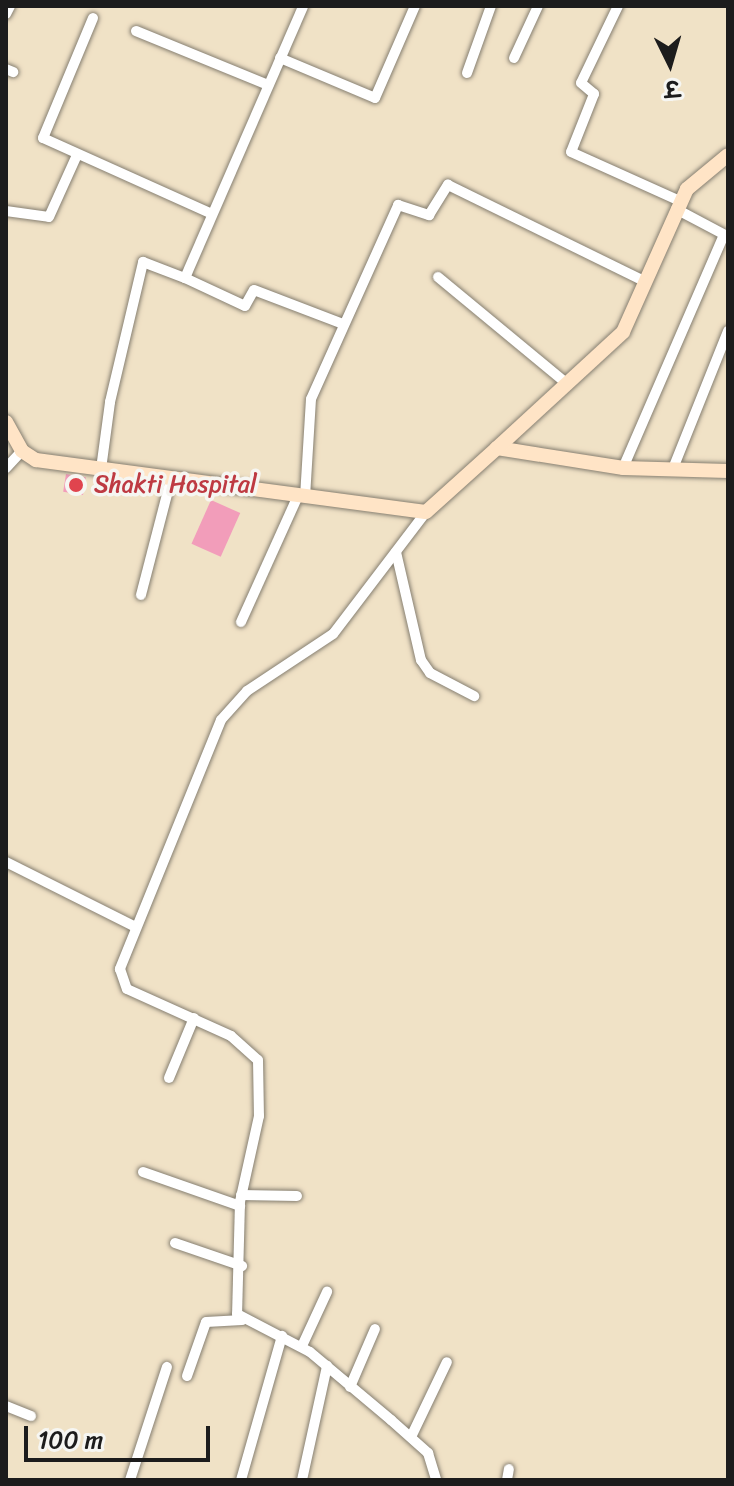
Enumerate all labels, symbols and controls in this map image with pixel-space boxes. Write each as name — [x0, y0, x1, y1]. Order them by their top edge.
north arrow — [630, 24, 710, 104]
text: उ — [663, 68, 681, 108]
place label: Shakti Hospital — [94, 471, 257, 499]
marker: Shakti Hospital — [65, 474, 87, 496]
scale bar — [28, 1410, 214, 1460]
text: 100 m — [38, 1419, 103, 1461]

